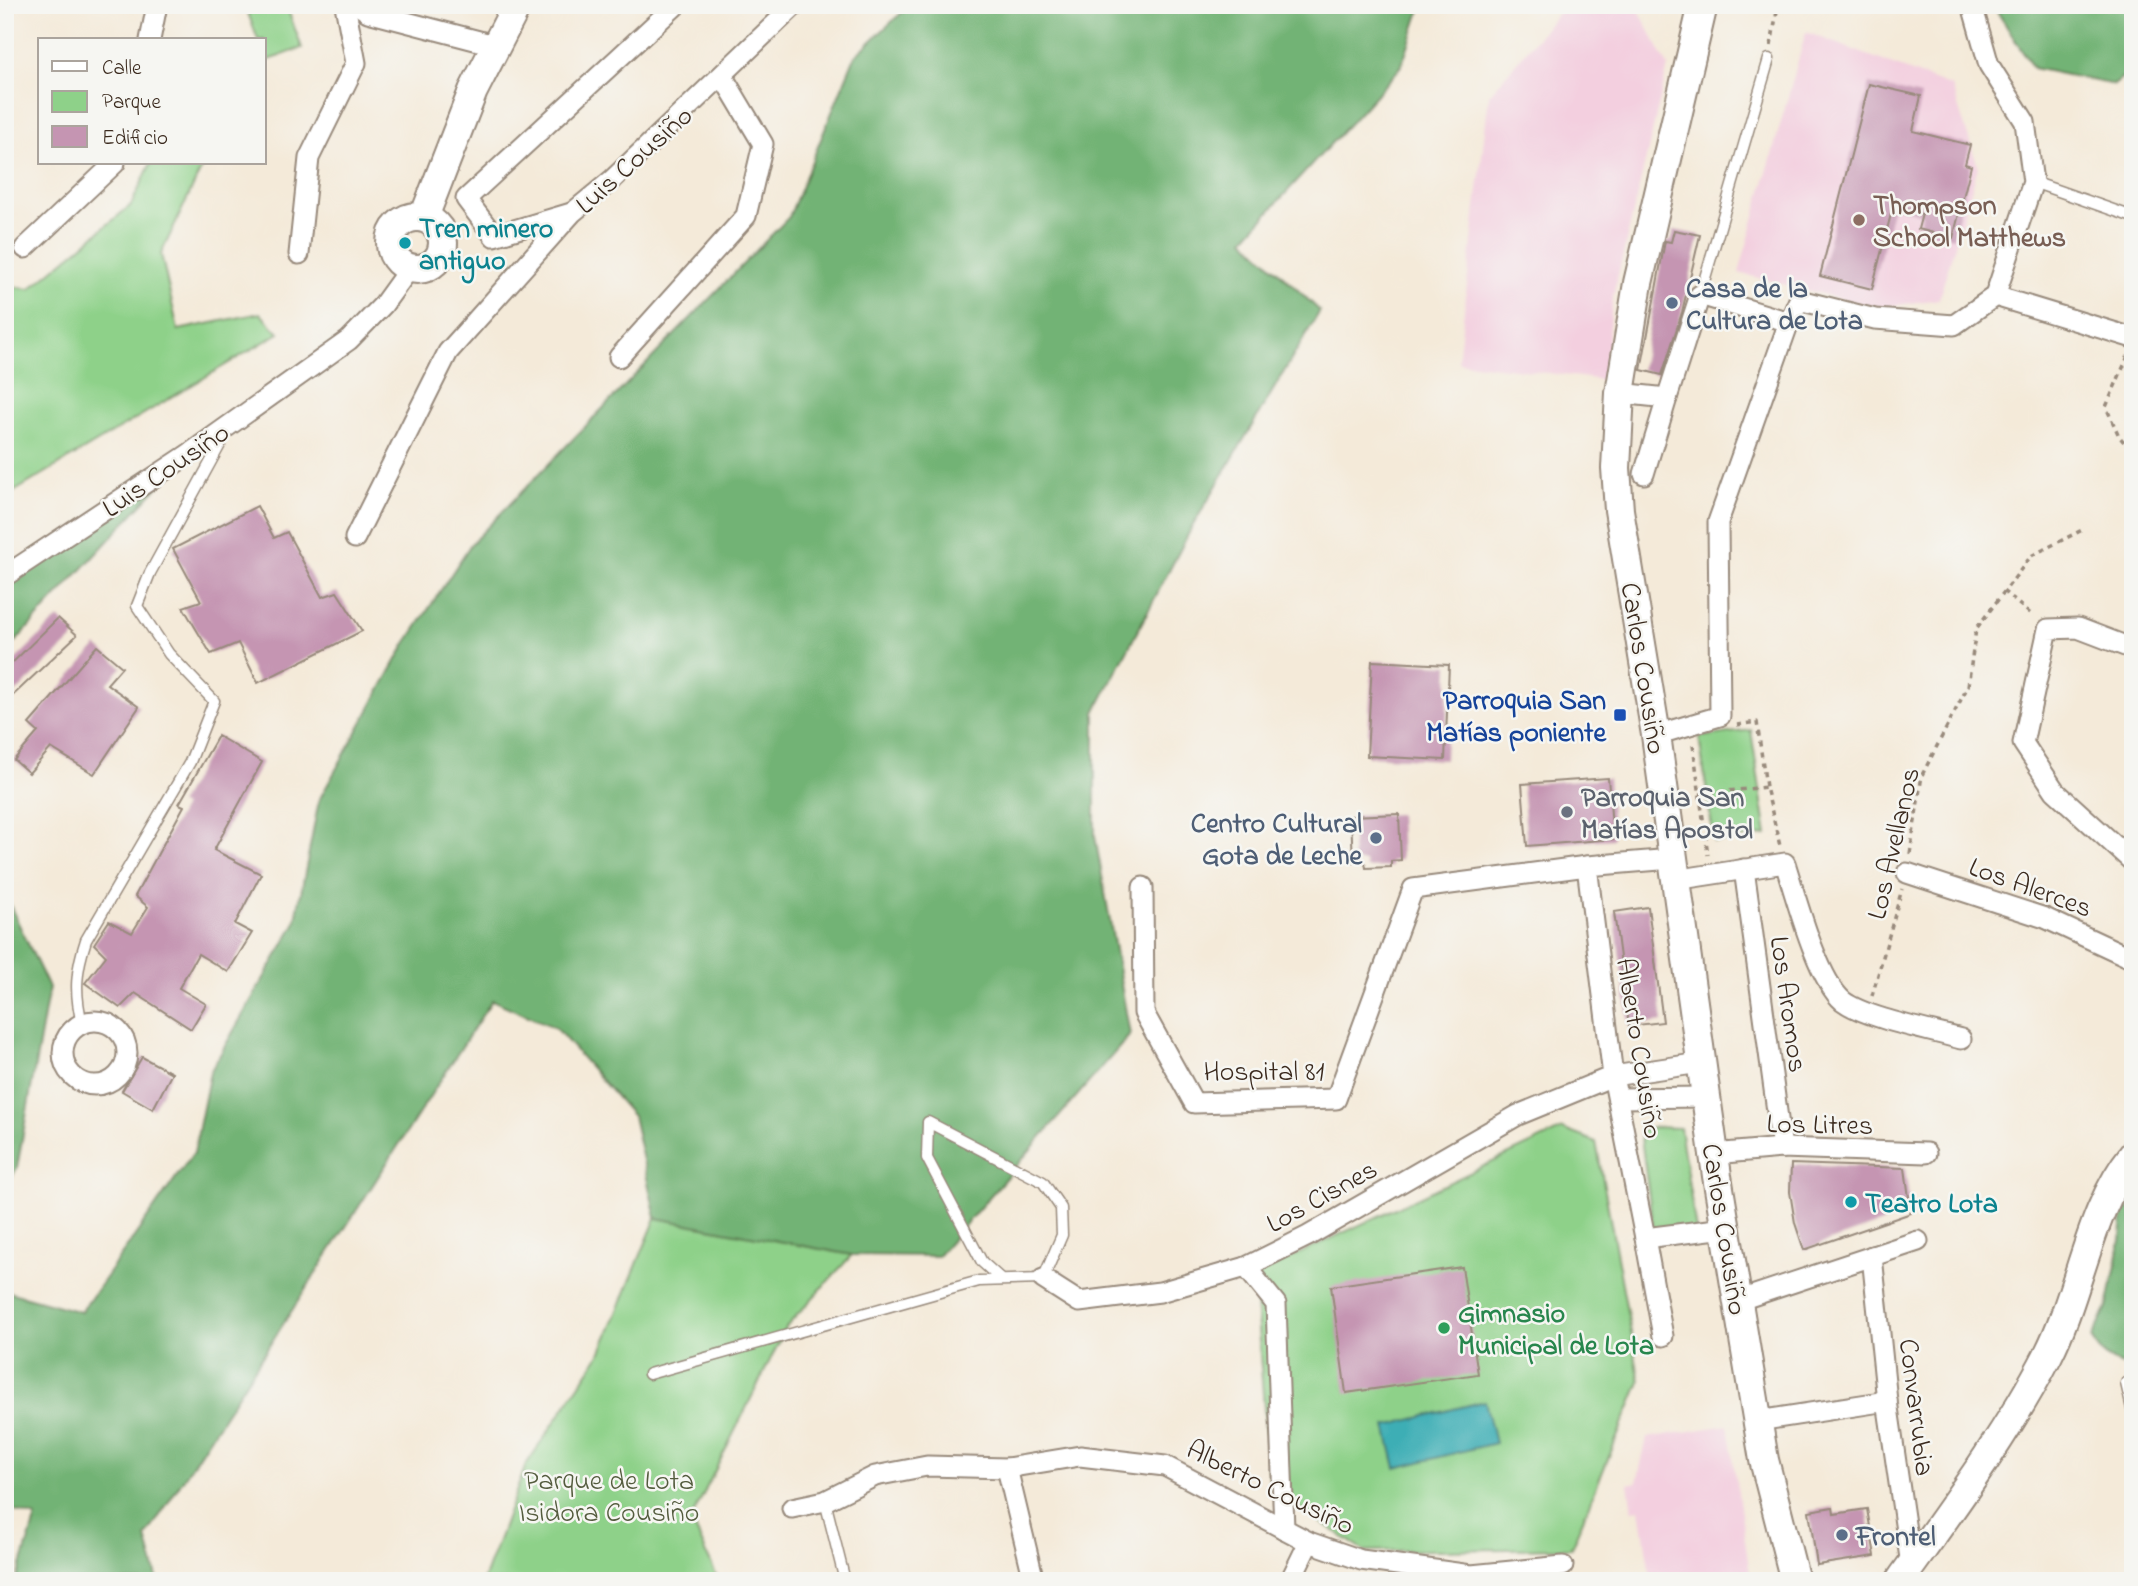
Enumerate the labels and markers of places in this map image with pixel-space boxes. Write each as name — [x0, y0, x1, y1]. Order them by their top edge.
place label: Thompson School Matthews — [1873, 187, 2066, 260]
place label: Tren minero antiguo — [419, 210, 553, 284]
marker: Thompson School Matthews — [1851, 212, 1867, 228]
marker: Tren minero antiguo — [397, 235, 413, 251]
place label: Casa de la Cultura de Lota — [1686, 270, 1863, 343]
marker: Casa de la Cultura de Lota — [1664, 295, 1680, 311]
place label: Parroquia San Matías poniente — [1426, 682, 1607, 755]
marker: Parroquia San Matías poniente — [1612, 707, 1628, 723]
place label: Parroquia San Matías Apostol — [1581, 779, 1753, 852]
marker: Parroquia San Matías Apostol — [1559, 804, 1575, 820]
place label: Centro Cultural Gota de Leche — [1191, 805, 1363, 878]
marker: Centro Cultural Gota de Leche — [1368, 830, 1384, 846]
place label: Teatro Lota — [1865, 1185, 1998, 1226]
marker: Teatro Lota — [1843, 1194, 1859, 1210]
place label: Gimnasio Municipal de Lota — [1458, 1295, 1654, 1368]
marker: Gimnasio Municipal de Lota — [1436, 1320, 1452, 1336]
place label: Frontel — [1854, 1518, 1936, 1559]
marker: Frontel — [1834, 1527, 1850, 1543]

